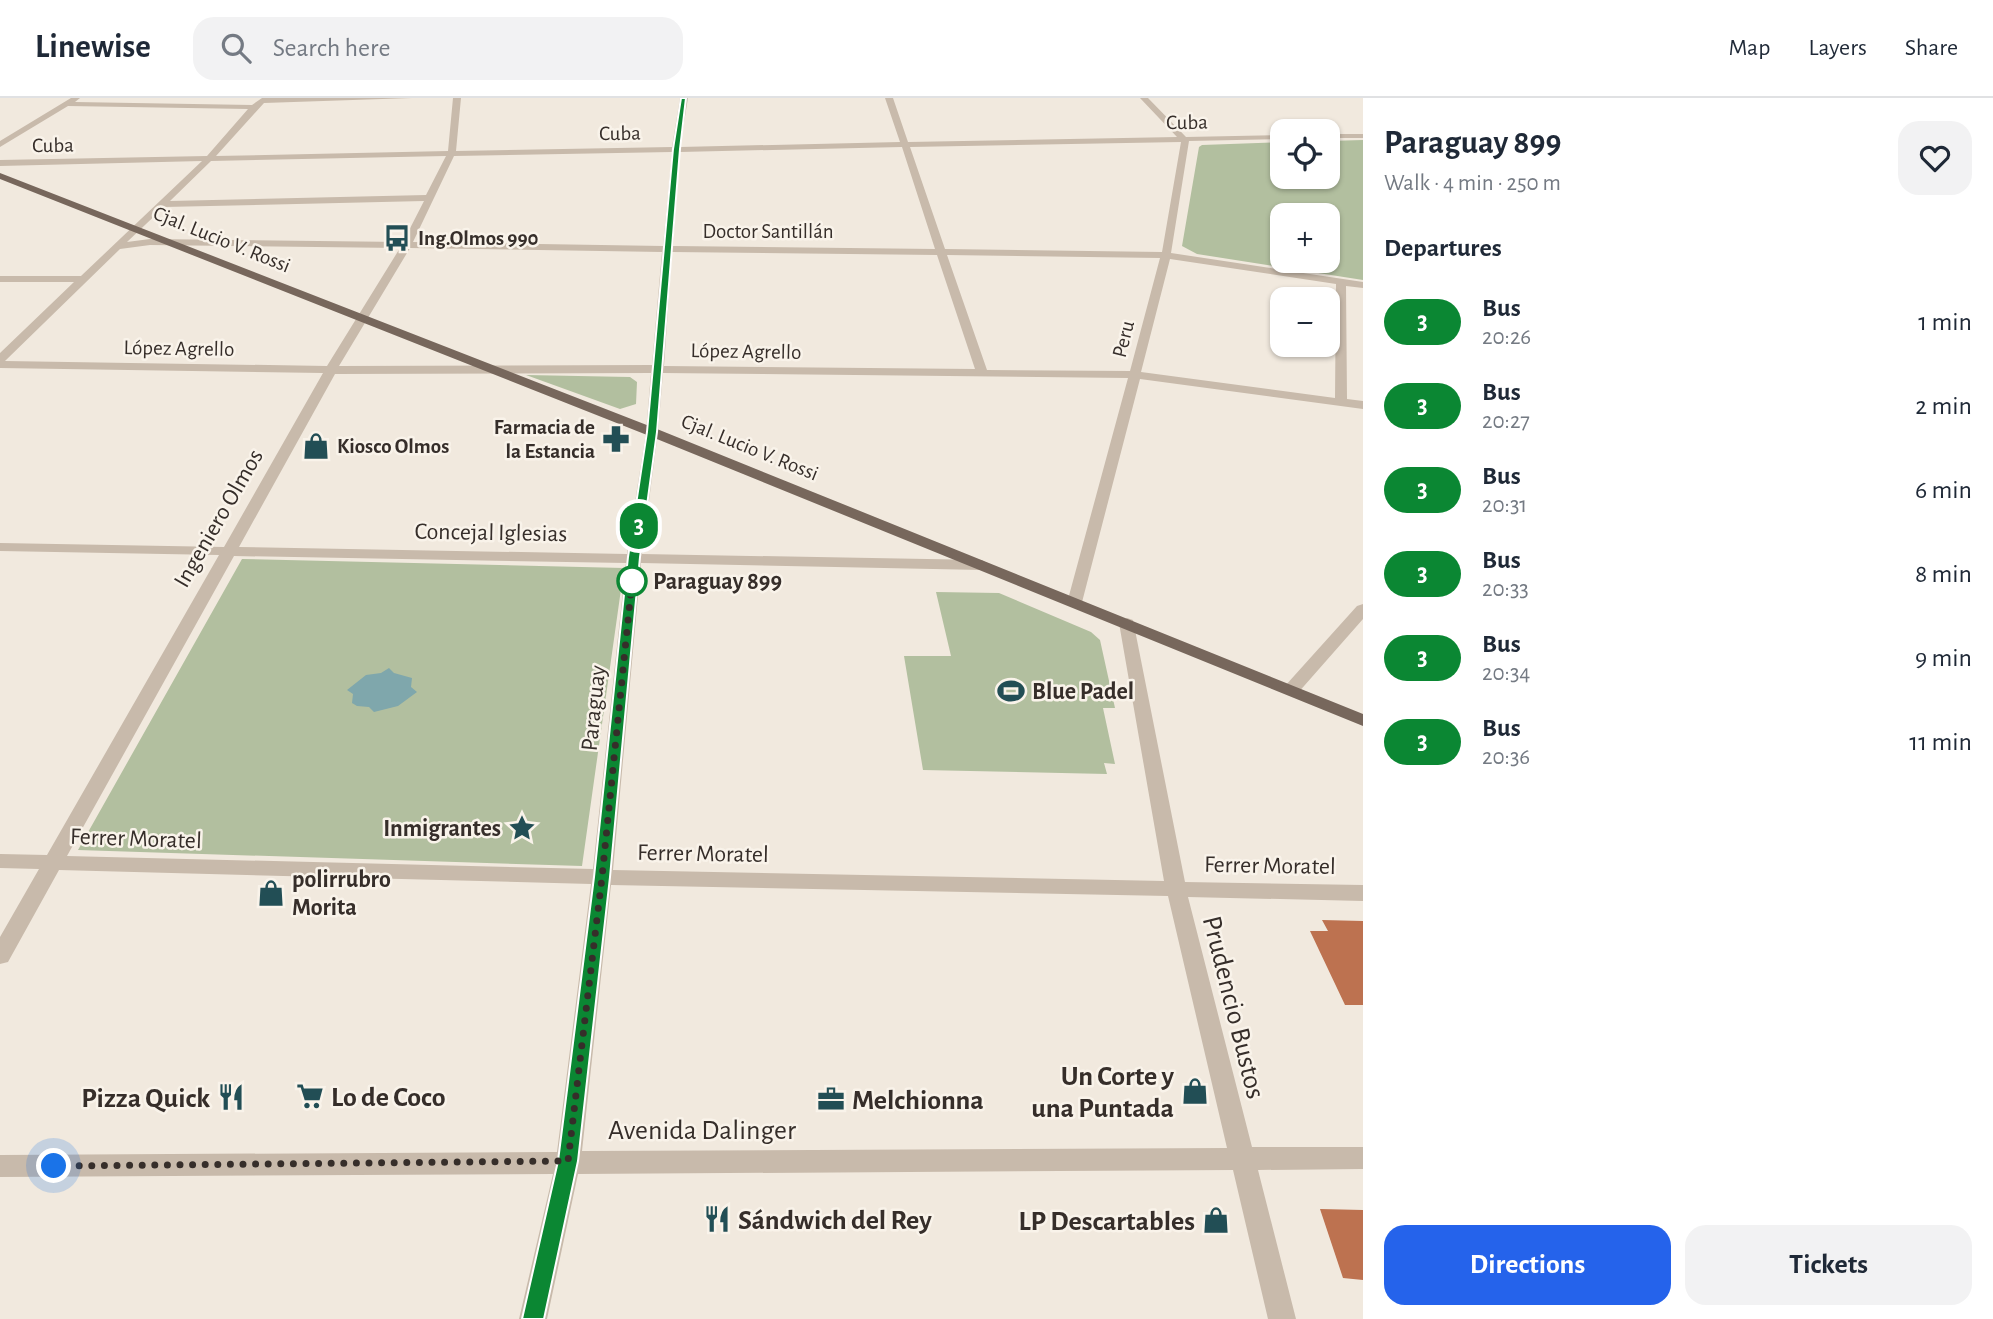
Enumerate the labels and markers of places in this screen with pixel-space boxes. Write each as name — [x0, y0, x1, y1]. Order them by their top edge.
bus stop icon: Ing.Olmos 990 — [382, 223, 412, 253]
place label: Ing.Olmos 990 — [418, 228, 539, 249]
place label: Farmacia de la Estancia — [494, 417, 595, 462]
pharmacy icon: Farmacia de la Estancia — [601, 424, 631, 454]
shop icon: Kiosco Olmos — [301, 431, 331, 461]
place label: Kiosco Olmos — [337, 436, 449, 457]
marker: Paraguay 899 — [617, 566, 647, 596]
place label: Paraguay 899 — [653, 570, 782, 594]
sports icon: Blue Padel — [996, 676, 1026, 706]
place label: Blue Padel — [1032, 680, 1134, 704]
place icon: Inmigrantes — [507, 813, 537, 843]
place label: Inmigrantes — [383, 817, 501, 841]
place label: polirrubro Morita — [292, 868, 391, 920]
shop icon: polirrubro Morita — [256, 878, 286, 908]
place label: Un Corte y una Puntada — [1031, 1063, 1174, 1123]
shop icon: Un Corte y una Puntada — [1180, 1076, 1210, 1106]
supermarket icon: Lo de Coco — [295, 1081, 325, 1111]
restaurant icon: Pizza Quick — [216, 1082, 246, 1112]
place label: Lo de Coco — [331, 1084, 446, 1112]
office icon: Melchionna — [816, 1084, 846, 1114]
place label: Pizza Quick — [81, 1085, 210, 1113]
place label: Melchionna — [852, 1087, 984, 1115]
restaurant icon: Sándwich del Rey — [702, 1204, 732, 1234]
shop icon: LP Descartables — [1201, 1205, 1231, 1235]
place label: Sándwich del Rey — [738, 1207, 932, 1235]
place label: LP Descartables — [1018, 1208, 1195, 1236]

